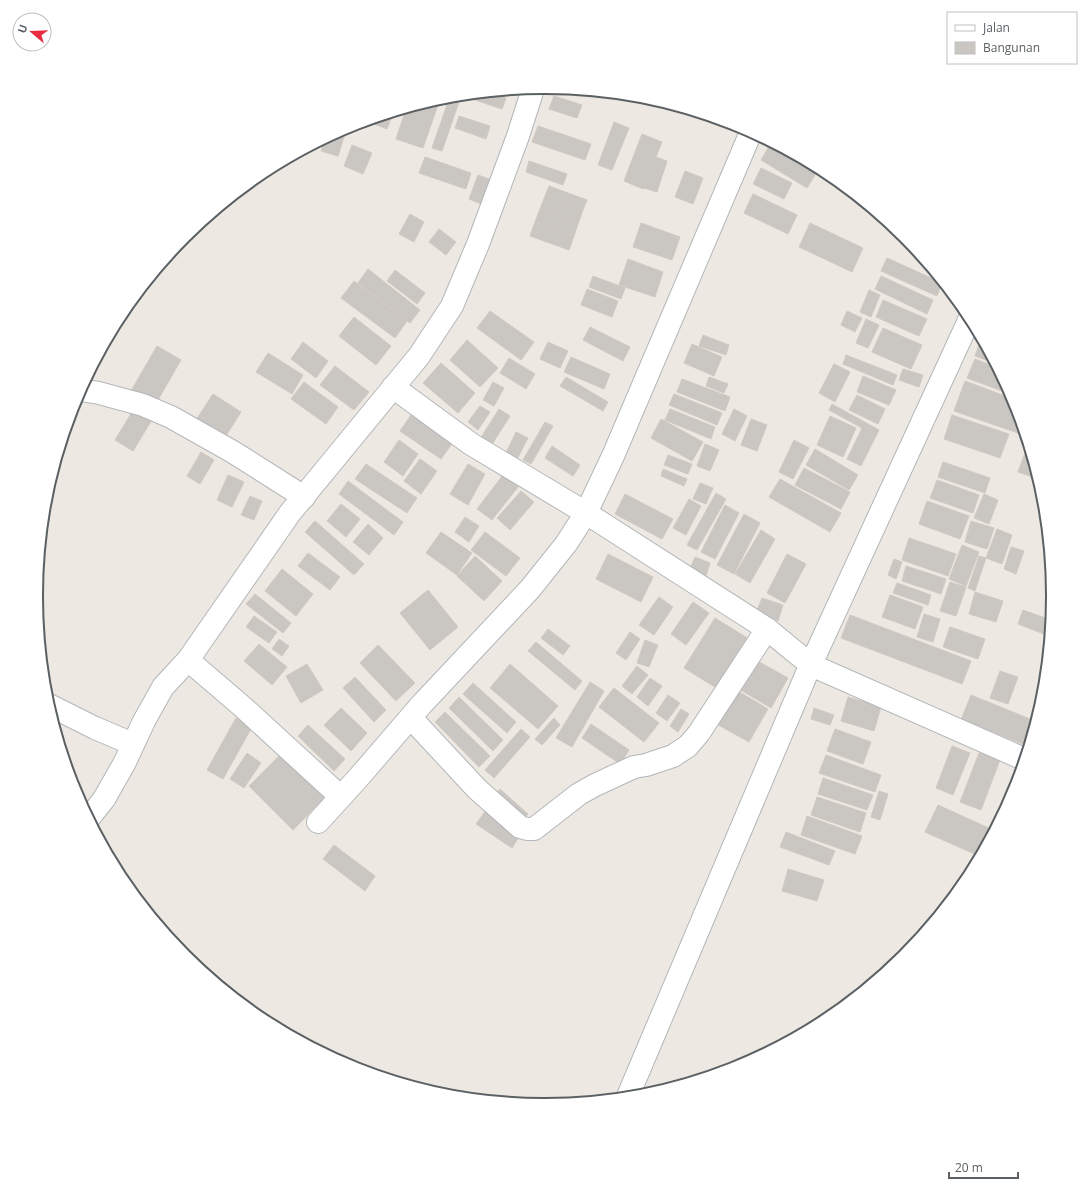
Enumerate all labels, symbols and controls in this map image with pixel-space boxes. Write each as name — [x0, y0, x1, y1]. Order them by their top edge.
north arrow — [12, 12, 52, 52]
legend — [947, 12, 1077, 64]
text: Jalan — [982, 19, 1010, 36]
text: U — [14, 22, 31, 35]
text: Bangunan — [983, 39, 1040, 56]
scale bar — [949, 1154, 1018, 1180]
text: 20 m — [955, 1159, 983, 1176]

